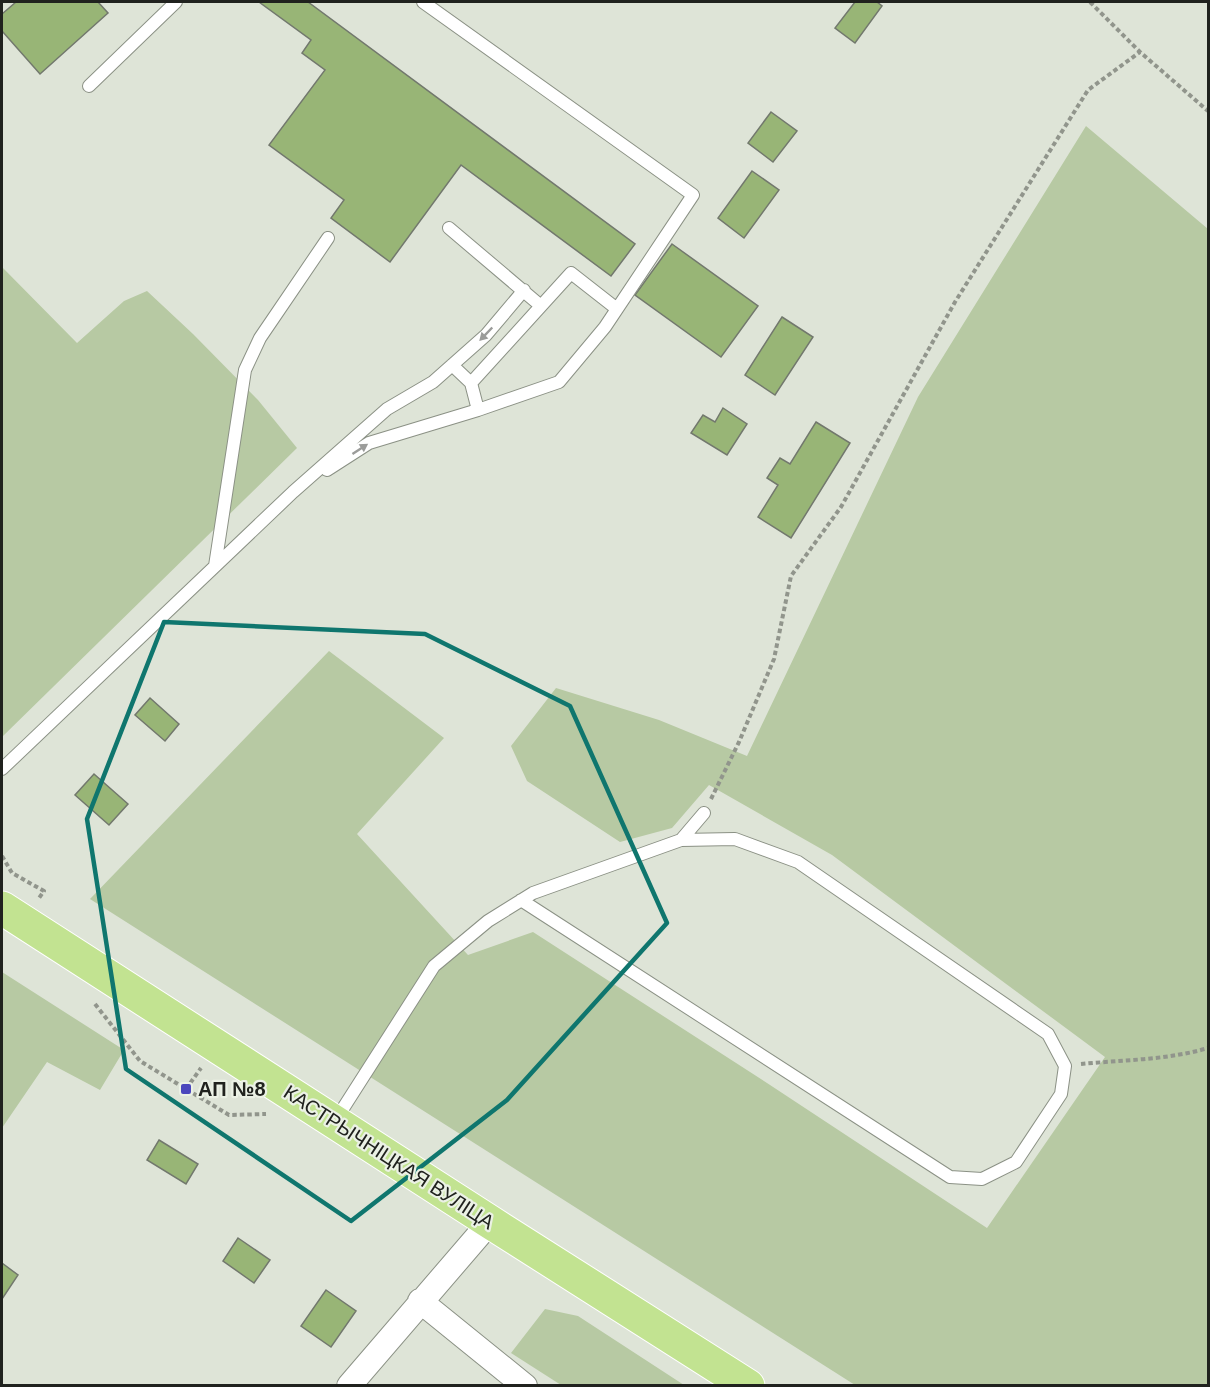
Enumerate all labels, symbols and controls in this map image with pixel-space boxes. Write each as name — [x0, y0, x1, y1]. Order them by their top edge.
one-way arrow — [479, 327, 493, 342]
one-way arrow — [352, 444, 368, 455]
place label: АП №8 — [198, 1078, 266, 1100]
street label: КАСТРЫЧНІЦКАЯ ВУЛІЦА — [280, 1081, 499, 1234]
marker: АП №8 — [179, 1082, 193, 1096]

